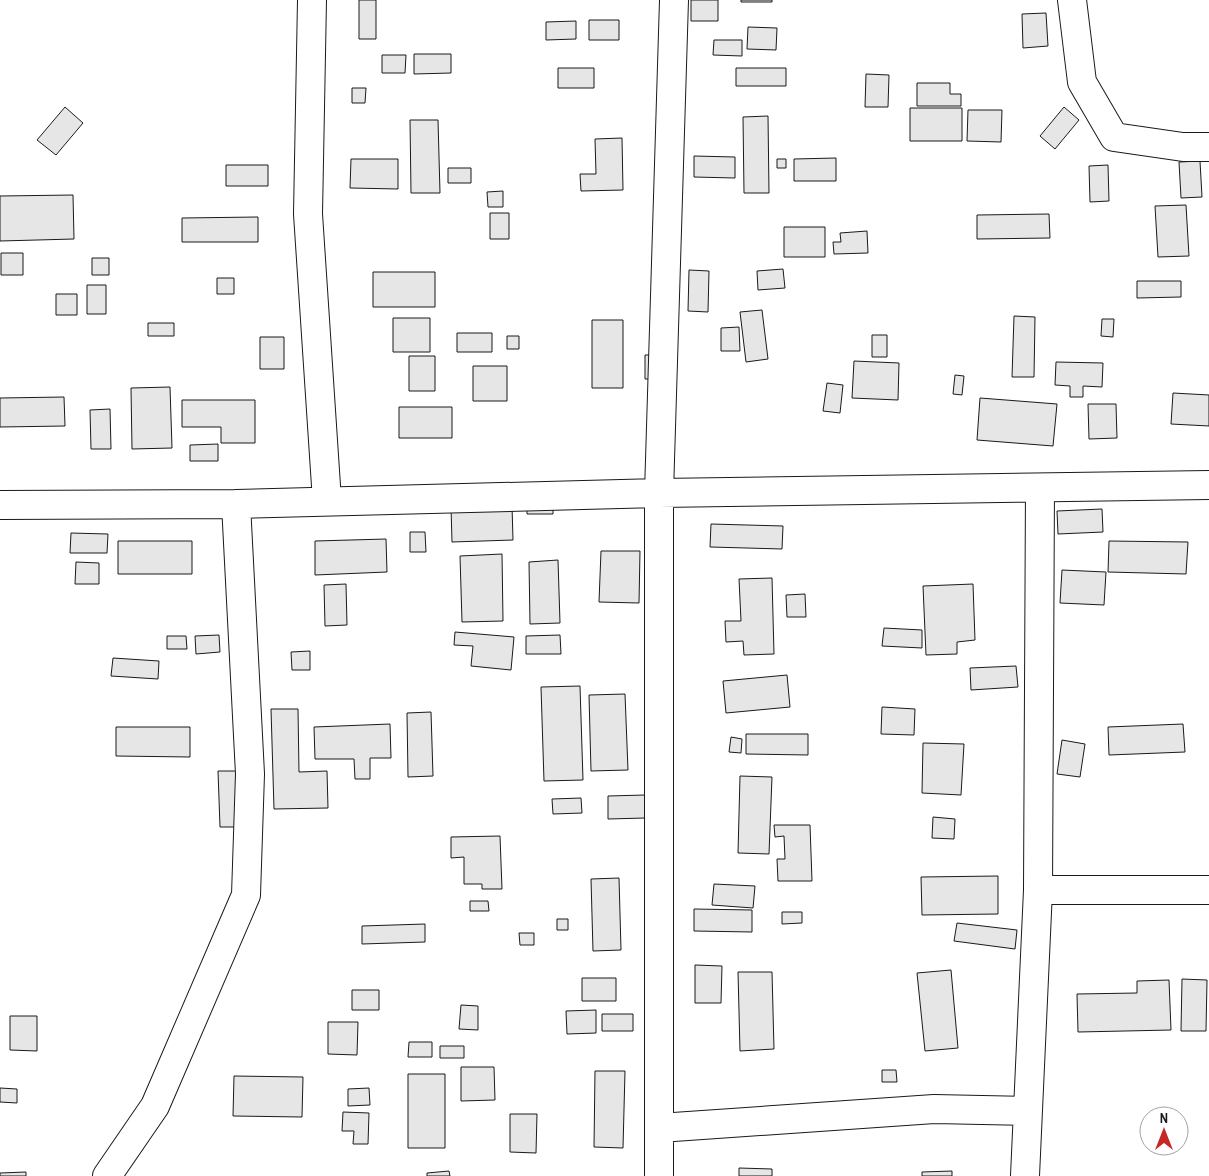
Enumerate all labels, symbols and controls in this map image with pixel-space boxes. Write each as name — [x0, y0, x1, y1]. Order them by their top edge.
north arrow — [1139, 1106, 1189, 1156]
text: N — [1160, 1109, 1168, 1127]

